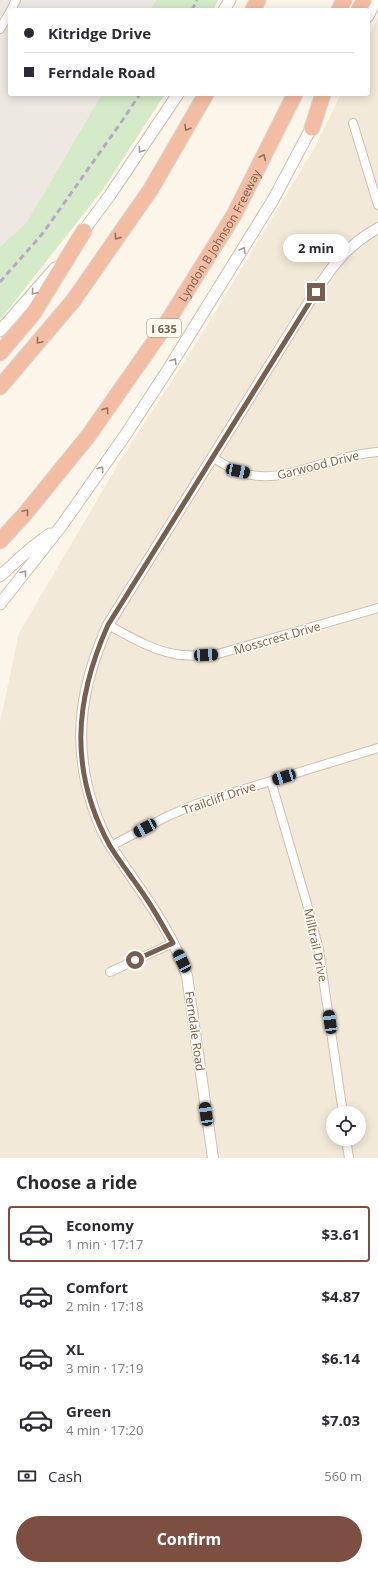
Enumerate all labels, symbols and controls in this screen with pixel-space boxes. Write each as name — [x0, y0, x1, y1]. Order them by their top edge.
text: Kitridge Drive — [48, 23, 151, 43]
text: Ferndale Road — [48, 62, 155, 82]
one-way arrow — [184, 124, 191, 131]
one-way arrow — [138, 146, 145, 153]
one-way arrow — [258, 154, 266, 161]
street label: Lyndon B Johnson Freeway — [174, 165, 265, 305]
one-way arrow — [115, 233, 122, 240]
callout: 2 min — [283, 234, 349, 262]
text: 2 min — [298, 239, 334, 257]
one-way arrow — [238, 247, 245, 254]
route end — [307, 283, 325, 301]
one-way arrow — [32, 287, 39, 295]
road number: I 635 — [147, 319, 181, 337]
one-way arrow — [36, 336, 43, 344]
one-way arrow — [169, 358, 177, 365]
one-way arrow — [101, 407, 109, 414]
street label: Garwood Drive — [275, 447, 361, 483]
car — [225, 463, 251, 479]
one-way arrow — [97, 466, 104, 473]
one-way arrow — [21, 509, 28, 517]
one-way arrow — [19, 571, 26, 578]
street label: Mosscrest Drive — [232, 617, 323, 658]
car — [194, 648, 218, 662]
car — [271, 768, 297, 786]
street label: Trailcliff Drive — [180, 777, 258, 819]
car — [132, 817, 158, 839]
street label: Milltrail Drive — [300, 907, 332, 983]
car — [171, 948, 193, 974]
route start — [126, 951, 144, 969]
street label: Ferndale Road — [181, 990, 209, 1072]
car — [322, 1009, 338, 1035]
car — [198, 1101, 214, 1127]
map controls — [326, 1106, 366, 1146]
button: locate — [326, 1106, 366, 1146]
text: Choose a ride — [16, 1170, 137, 1194]
text: Economy — [66, 1215, 134, 1235]
icon: car — [18, 1216, 54, 1252]
text: $3.61 — [321, 1224, 360, 1244]
text: 1 min · 17:17 — [66, 1235, 143, 1253]
text: Comfort — [66, 1277, 128, 1297]
icon: car — [18, 1278, 54, 1314]
text: $4.87 — [321, 1286, 360, 1306]
text: 2 min · 17:18 — [66, 1297, 143, 1315]
text: XL — [66, 1339, 84, 1359]
icon: car — [18, 1340, 54, 1376]
text: $6.14 — [321, 1348, 360, 1368]
text: 3 min · 17:19 — [66, 1359, 143, 1377]
text: Green — [66, 1401, 111, 1421]
icon: car — [18, 1402, 54, 1438]
text: $7.03 — [321, 1410, 360, 1430]
text: 4 min · 17:20 — [66, 1421, 143, 1439]
icon: cash — [16, 1465, 38, 1487]
text: Cash — [48, 1466, 82, 1486]
text: 560 m — [324, 1467, 362, 1485]
button: Confirm — [16, 1516, 362, 1562]

